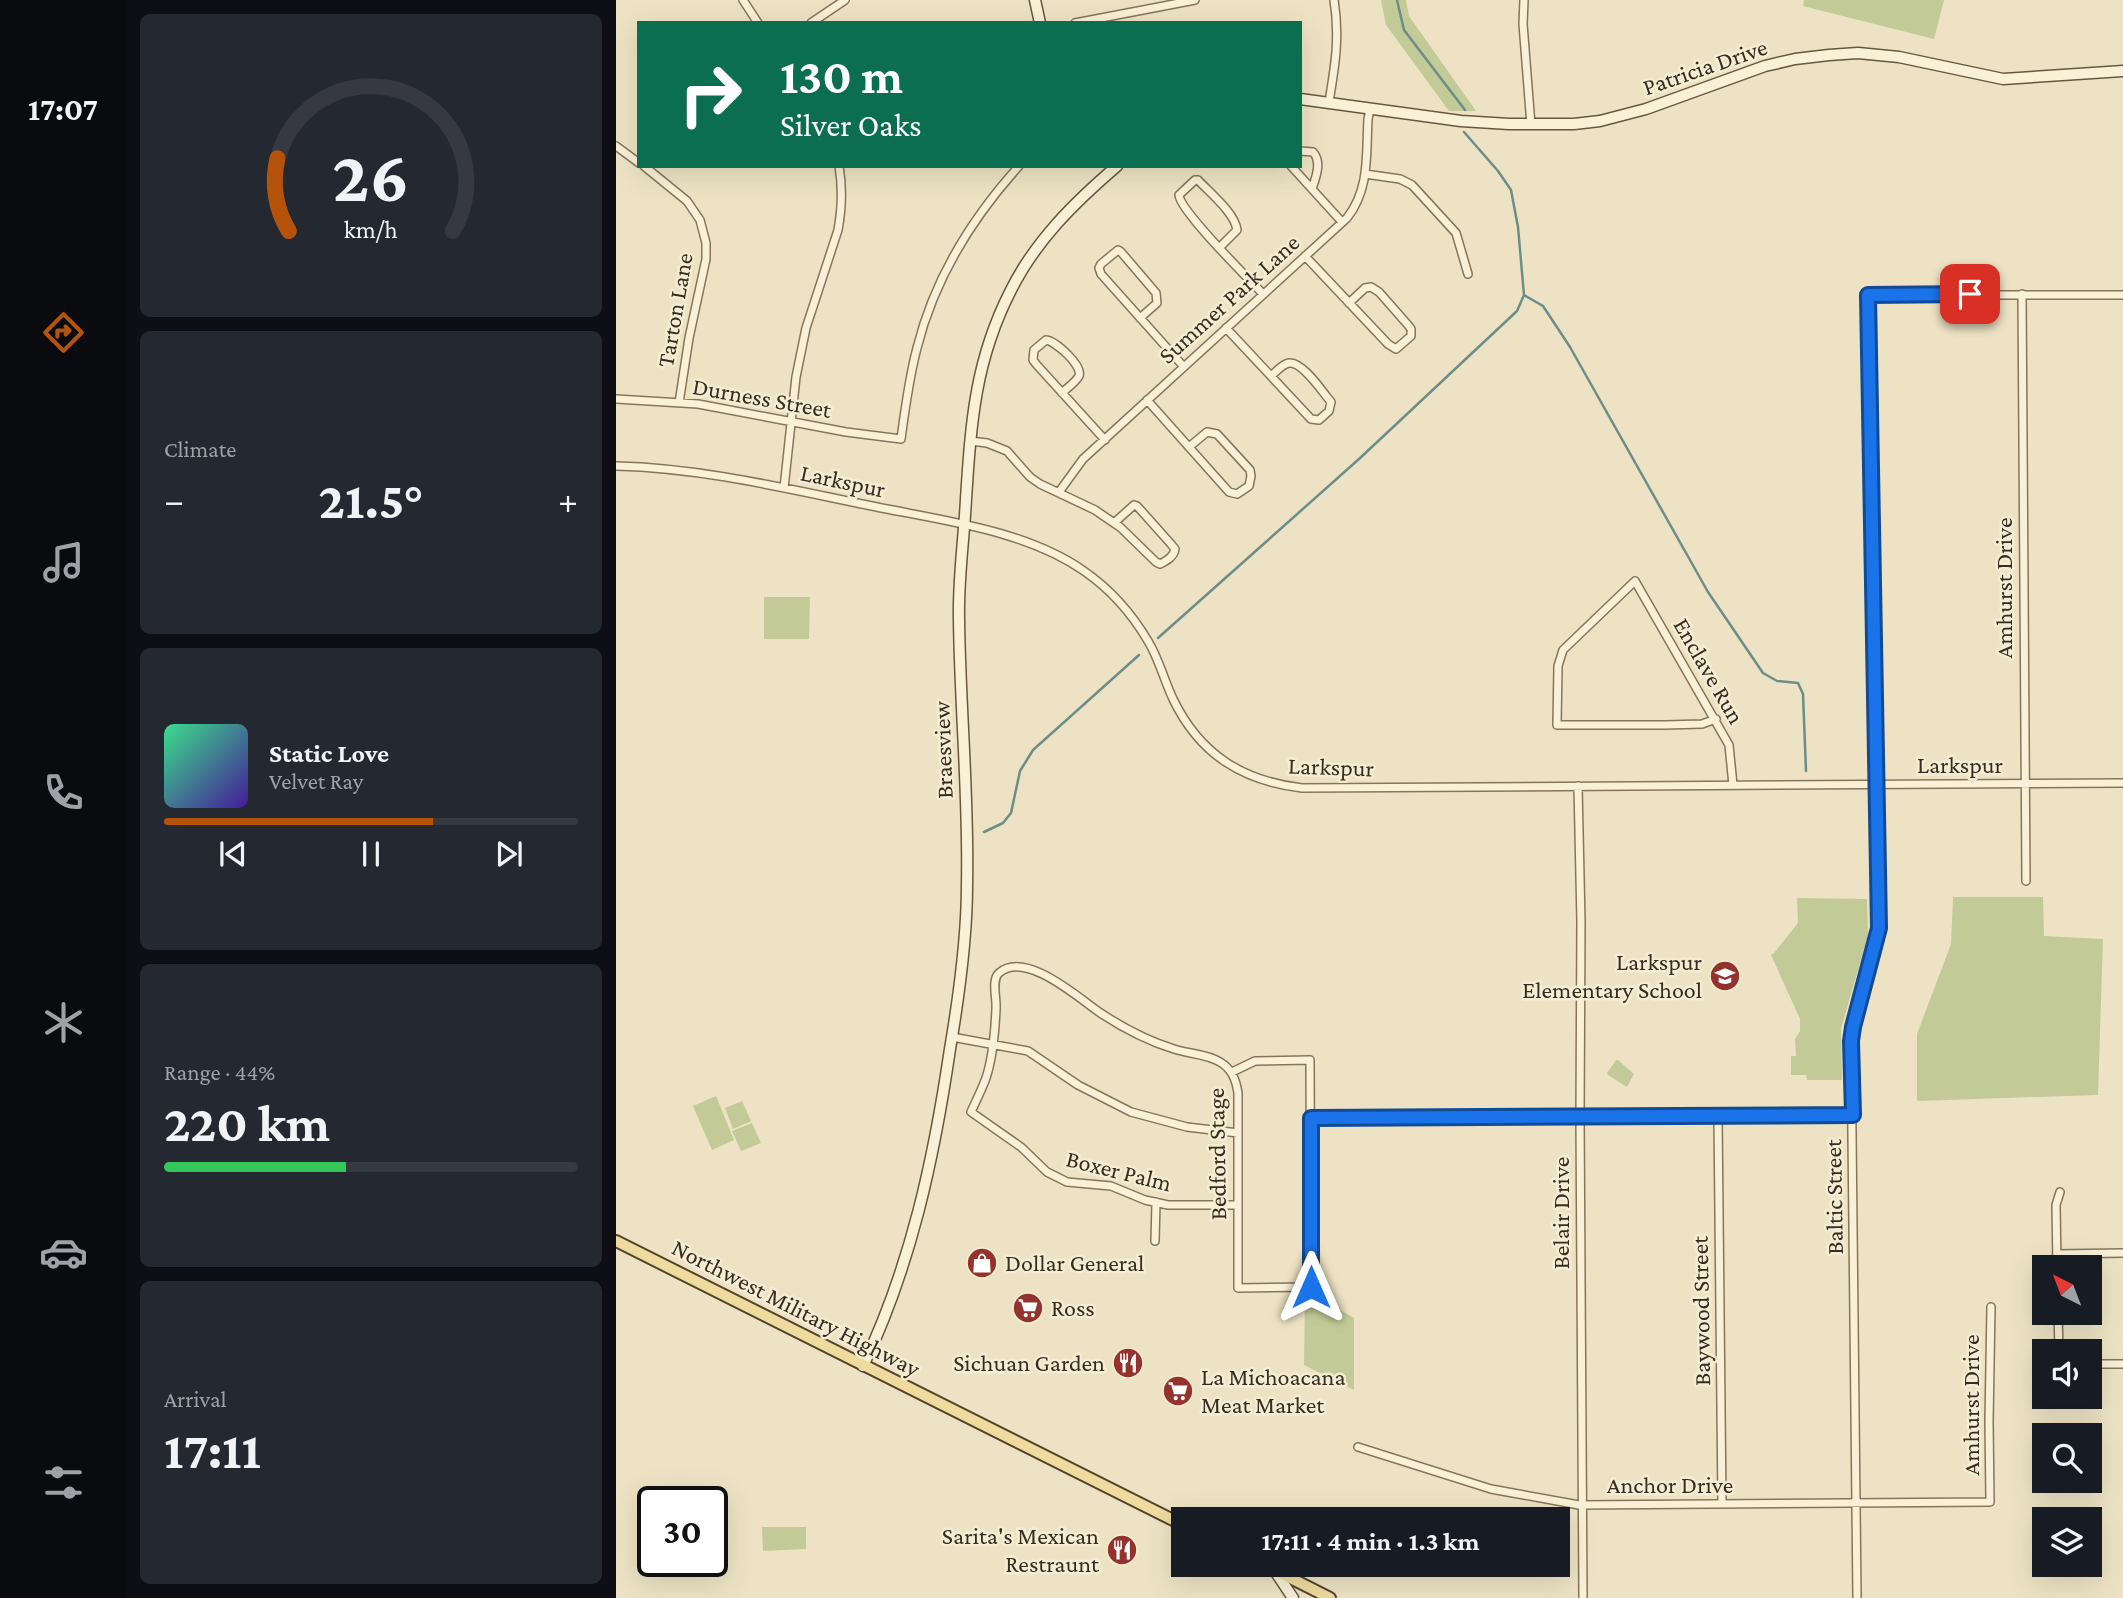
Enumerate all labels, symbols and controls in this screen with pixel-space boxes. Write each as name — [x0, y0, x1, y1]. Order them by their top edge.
street label: Patricia Drive — [1639, 33, 1771, 100]
icon: right — [665, 49, 756, 140]
text: 130 m — [780, 49, 903, 104]
text: 17:07 — [28, 91, 98, 127]
text: Silver Oaks — [780, 107, 922, 143]
text: 26 — [333, 137, 409, 218]
text: km/h — [344, 216, 398, 243]
street label: Summer Park Lane — [1153, 228, 1304, 369]
street label: Tarton Lane — [651, 251, 698, 369]
pin — [1940, 264, 2000, 324]
icon: arrive — [1951, 275, 1989, 313]
icon: directions — [39, 308, 88, 357]
street label: Durness Street — [691, 372, 835, 423]
text: Climate — [164, 436, 236, 462]
street label: Larkspur — [798, 458, 888, 503]
text: 21.5° — [319, 471, 424, 529]
text: − — [164, 479, 184, 521]
text: + — [558, 479, 578, 521]
street label: Amhurst Drive — [1990, 518, 2017, 658]
icon: music — [39, 538, 88, 587]
street label: Enclave Run — [1668, 613, 1751, 729]
street label: Braesview — [927, 700, 958, 799]
text: Static Love — [269, 739, 389, 768]
street label: Larkspur — [1917, 751, 2004, 778]
street label: Larkspur — [1288, 752, 1375, 782]
icon: phone — [39, 768, 88, 817]
text: Velvet Ray — [269, 768, 363, 794]
icon: previous — [214, 835, 252, 873]
icon: pause — [352, 835, 390, 873]
icon: next — [490, 835, 528, 873]
place label: Larkspur Elementary School — [1522, 948, 1702, 1003]
school or university icon: Larkspur Elementary School — [1708, 959, 1742, 993]
icon: climate — [39, 998, 88, 1047]
text: Range · 44% — [164, 1059, 275, 1085]
street label: Bedford Stage — [1202, 1088, 1231, 1221]
text: 220 km — [164, 1094, 330, 1152]
street label: Baltic Street — [1819, 1138, 1848, 1255]
street label: Boxer Palm — [1064, 1144, 1175, 1197]
street label: Belair Drive — [1547, 1157, 1574, 1269]
icon: car — [39, 1228, 88, 1277]
street label: Northwest Military Highway — [668, 1233, 926, 1382]
street label: Baywood Street — [1686, 1235, 1715, 1386]
shop icon: Dollar General — [965, 1246, 999, 1280]
place label: Dollar General — [1005, 1249, 1144, 1276]
position arrow — [1274, 1250, 1348, 1324]
north arrow — [2032, 1255, 2102, 1325]
map controls — [2032, 1255, 2102, 1577]
supermarket icon: Ross — [1011, 1291, 1045, 1325]
place label: Ross — [1051, 1294, 1095, 1321]
street label: Amhurst Drive — [1957, 1335, 1984, 1475]
button: sound — [2032, 1339, 2102, 1409]
restaurant icon: Sichuan Garden — [1111, 1346, 1145, 1380]
place label: Sichuan Garden — [953, 1349, 1105, 1376]
place label: La Michoacana Meat Market — [1201, 1363, 1346, 1418]
supermarket icon: La Michoacana Meat Market — [1161, 1374, 1195, 1408]
text: Arrival — [164, 1386, 227, 1412]
text: 17:11 — [164, 1421, 261, 1479]
button: search — [2032, 1423, 2102, 1493]
icon: filters — [39, 1458, 88, 1507]
street label: Anchor Drive — [1607, 1471, 1733, 1498]
speed limit sign: 30 — [637, 1486, 728, 1577]
button: layers — [2032, 1507, 2102, 1577]
place label: Sarita's Mexican Restraunt — [942, 1522, 1100, 1577]
text: 17:11 · 4 min · 1.3 km — [1262, 1527, 1479, 1556]
restaurant icon: Sarita's Mexican Restraunt — [1105, 1533, 1139, 1567]

